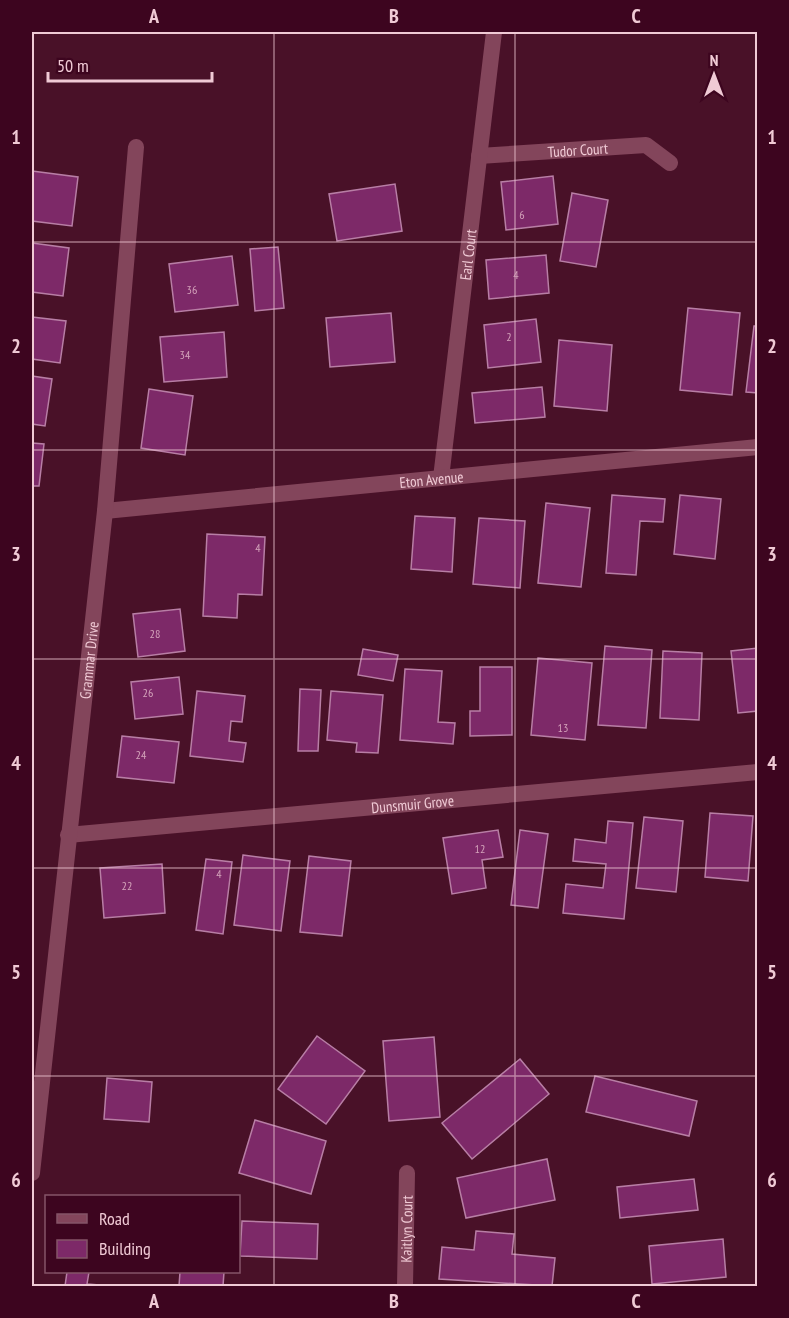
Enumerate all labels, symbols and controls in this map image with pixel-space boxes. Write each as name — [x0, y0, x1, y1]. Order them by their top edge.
text: A — [148, 3, 160, 29]
text: B — [389, 3, 399, 29]
text: C — [631, 3, 641, 29]
scale bar — [48, 45, 212, 83]
north arrow — [684, 45, 744, 105]
text: N — [710, 50, 718, 70]
text: 50 m — [57, 54, 89, 77]
text: 1 — [11, 124, 21, 150]
text: 1 — [767, 124, 777, 150]
street label: Tudor Court — [547, 138, 609, 161]
house number: 6 — [519, 207, 525, 222]
street label: Earl Court — [455, 228, 480, 281]
house number: 4 — [513, 267, 519, 282]
house number: 36 — [187, 282, 197, 297]
house number: 2 — [506, 329, 512, 344]
text: 2 — [11, 333, 21, 359]
text: 2 — [767, 333, 777, 359]
house number: 34 — [180, 347, 191, 362]
street label: Eton Avenue — [399, 466, 464, 492]
house number: 4 — [255, 540, 261, 555]
text: 3 — [11, 541, 21, 567]
text: 3 — [767, 541, 777, 567]
street label: Grammar Drive — [75, 620, 102, 700]
house number: 28 — [150, 626, 160, 641]
house number: 26 — [143, 685, 153, 700]
house number: 13 — [558, 720, 568, 735]
house number: 24 — [136, 747, 147, 762]
text: 4 — [11, 750, 21, 776]
text: 4 — [767, 750, 777, 776]
street label: Dunsmuir Grove — [370, 790, 455, 817]
house number: 12 — [475, 841, 485, 856]
house number: 4 — [216, 866, 222, 881]
house number: 22 — [122, 878, 132, 893]
text: 5 — [11, 959, 21, 985]
text: 5 — [767, 959, 777, 985]
text: 6 — [11, 1167, 21, 1193]
text: 6 — [767, 1167, 777, 1193]
legend — [45, 1195, 240, 1273]
street label: Kaitlyn Court — [396, 1195, 416, 1263]
text: Road — [99, 1207, 130, 1230]
text: Building — [99, 1237, 151, 1260]
text: A — [148, 1288, 160, 1314]
text: B — [389, 1288, 399, 1314]
text: C — [631, 1288, 641, 1314]

